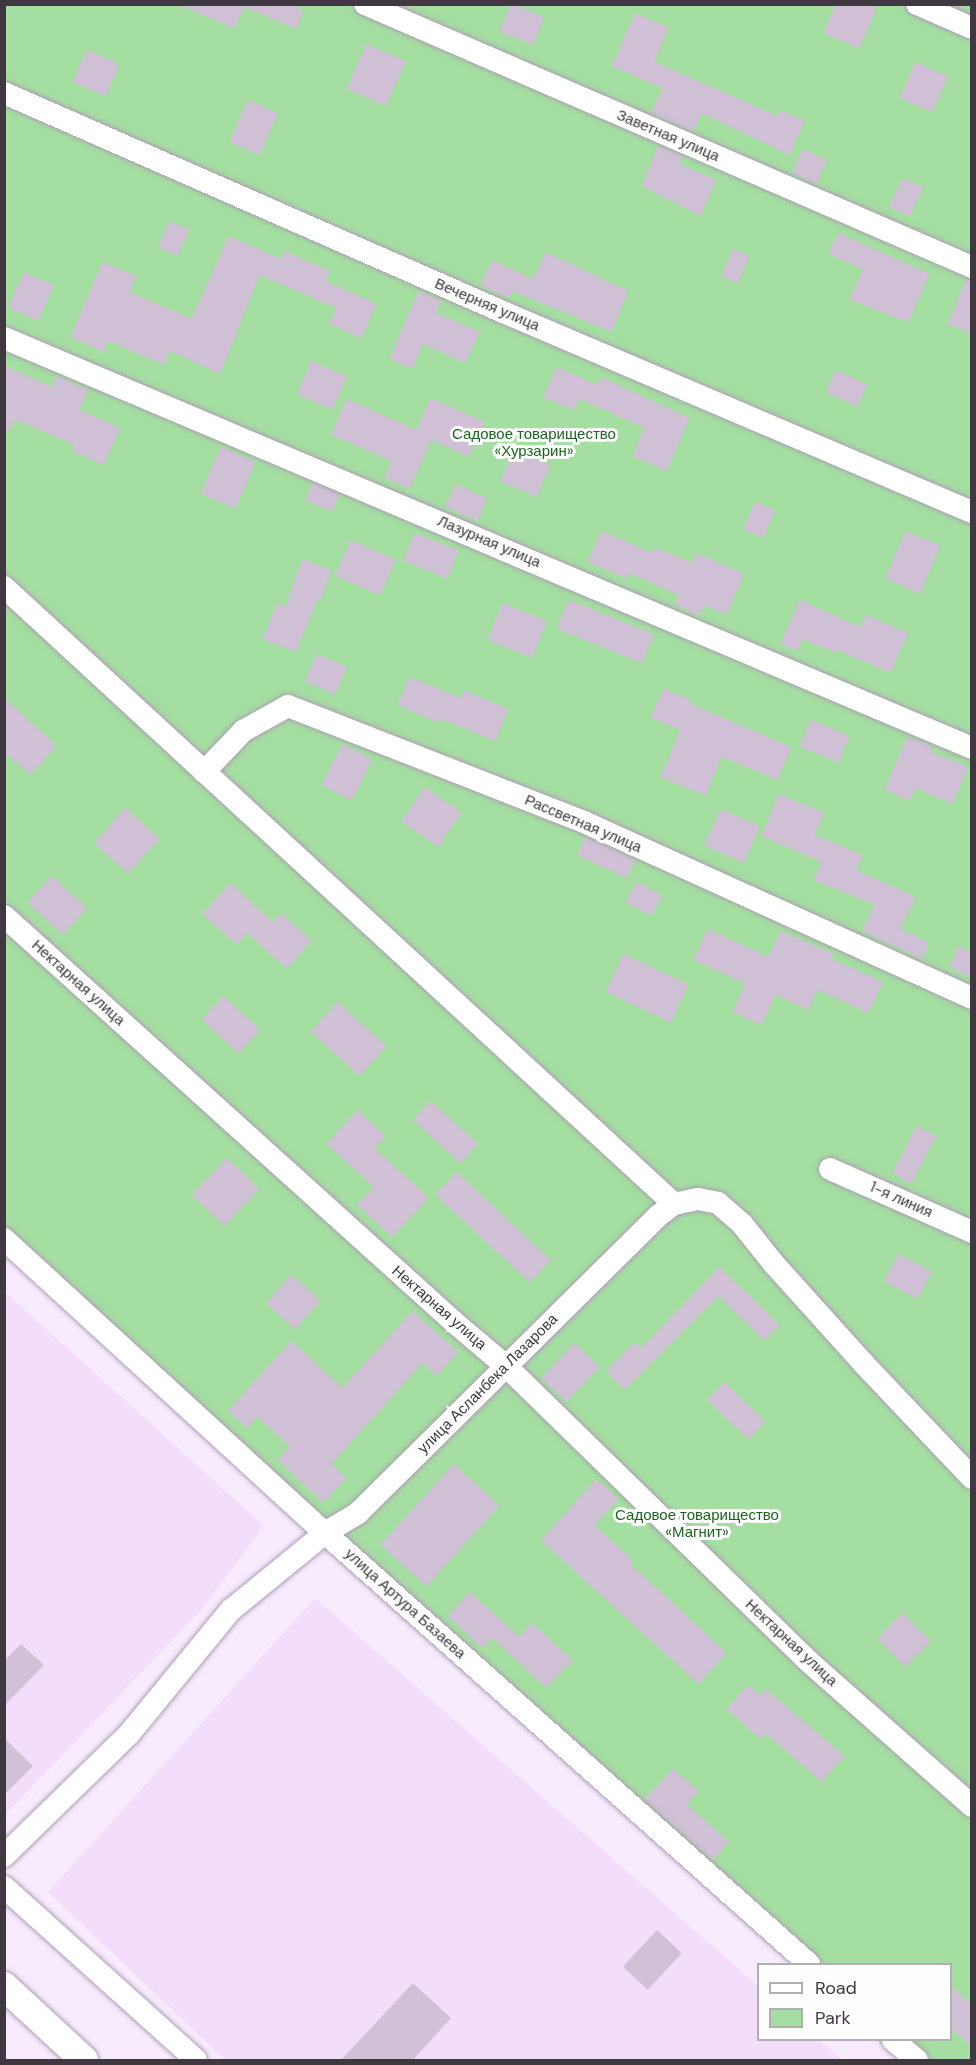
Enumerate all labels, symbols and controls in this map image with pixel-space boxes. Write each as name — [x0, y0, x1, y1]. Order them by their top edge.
street label: Заветная улица — [614, 106, 722, 166]
street label: Вечерняя улица — [432, 275, 542, 335]
park label: Садовое товарищество «Хурзарин» — [452, 425, 616, 460]
street label: Лазурная улица — [435, 512, 543, 572]
street label: Рассветная улица — [522, 791, 644, 857]
street label: Нектарная улица — [28, 936, 128, 1030]
street label: 1-я линия — [867, 1178, 935, 1222]
street label: Нектарная улица — [388, 1262, 490, 1354]
street label: улица Асланбека Лазарова — [414, 1310, 562, 1458]
park label: Садовое товарищество «Магнит» — [615, 1506, 779, 1541]
street label: улица Артура Базаева — [341, 1545, 469, 1663]
street label: Нектарная улица — [741, 1596, 841, 1690]
legend — [757, 1963, 952, 2041]
text: Road — [815, 1976, 857, 2000]
text: Park — [815, 2006, 851, 2030]

